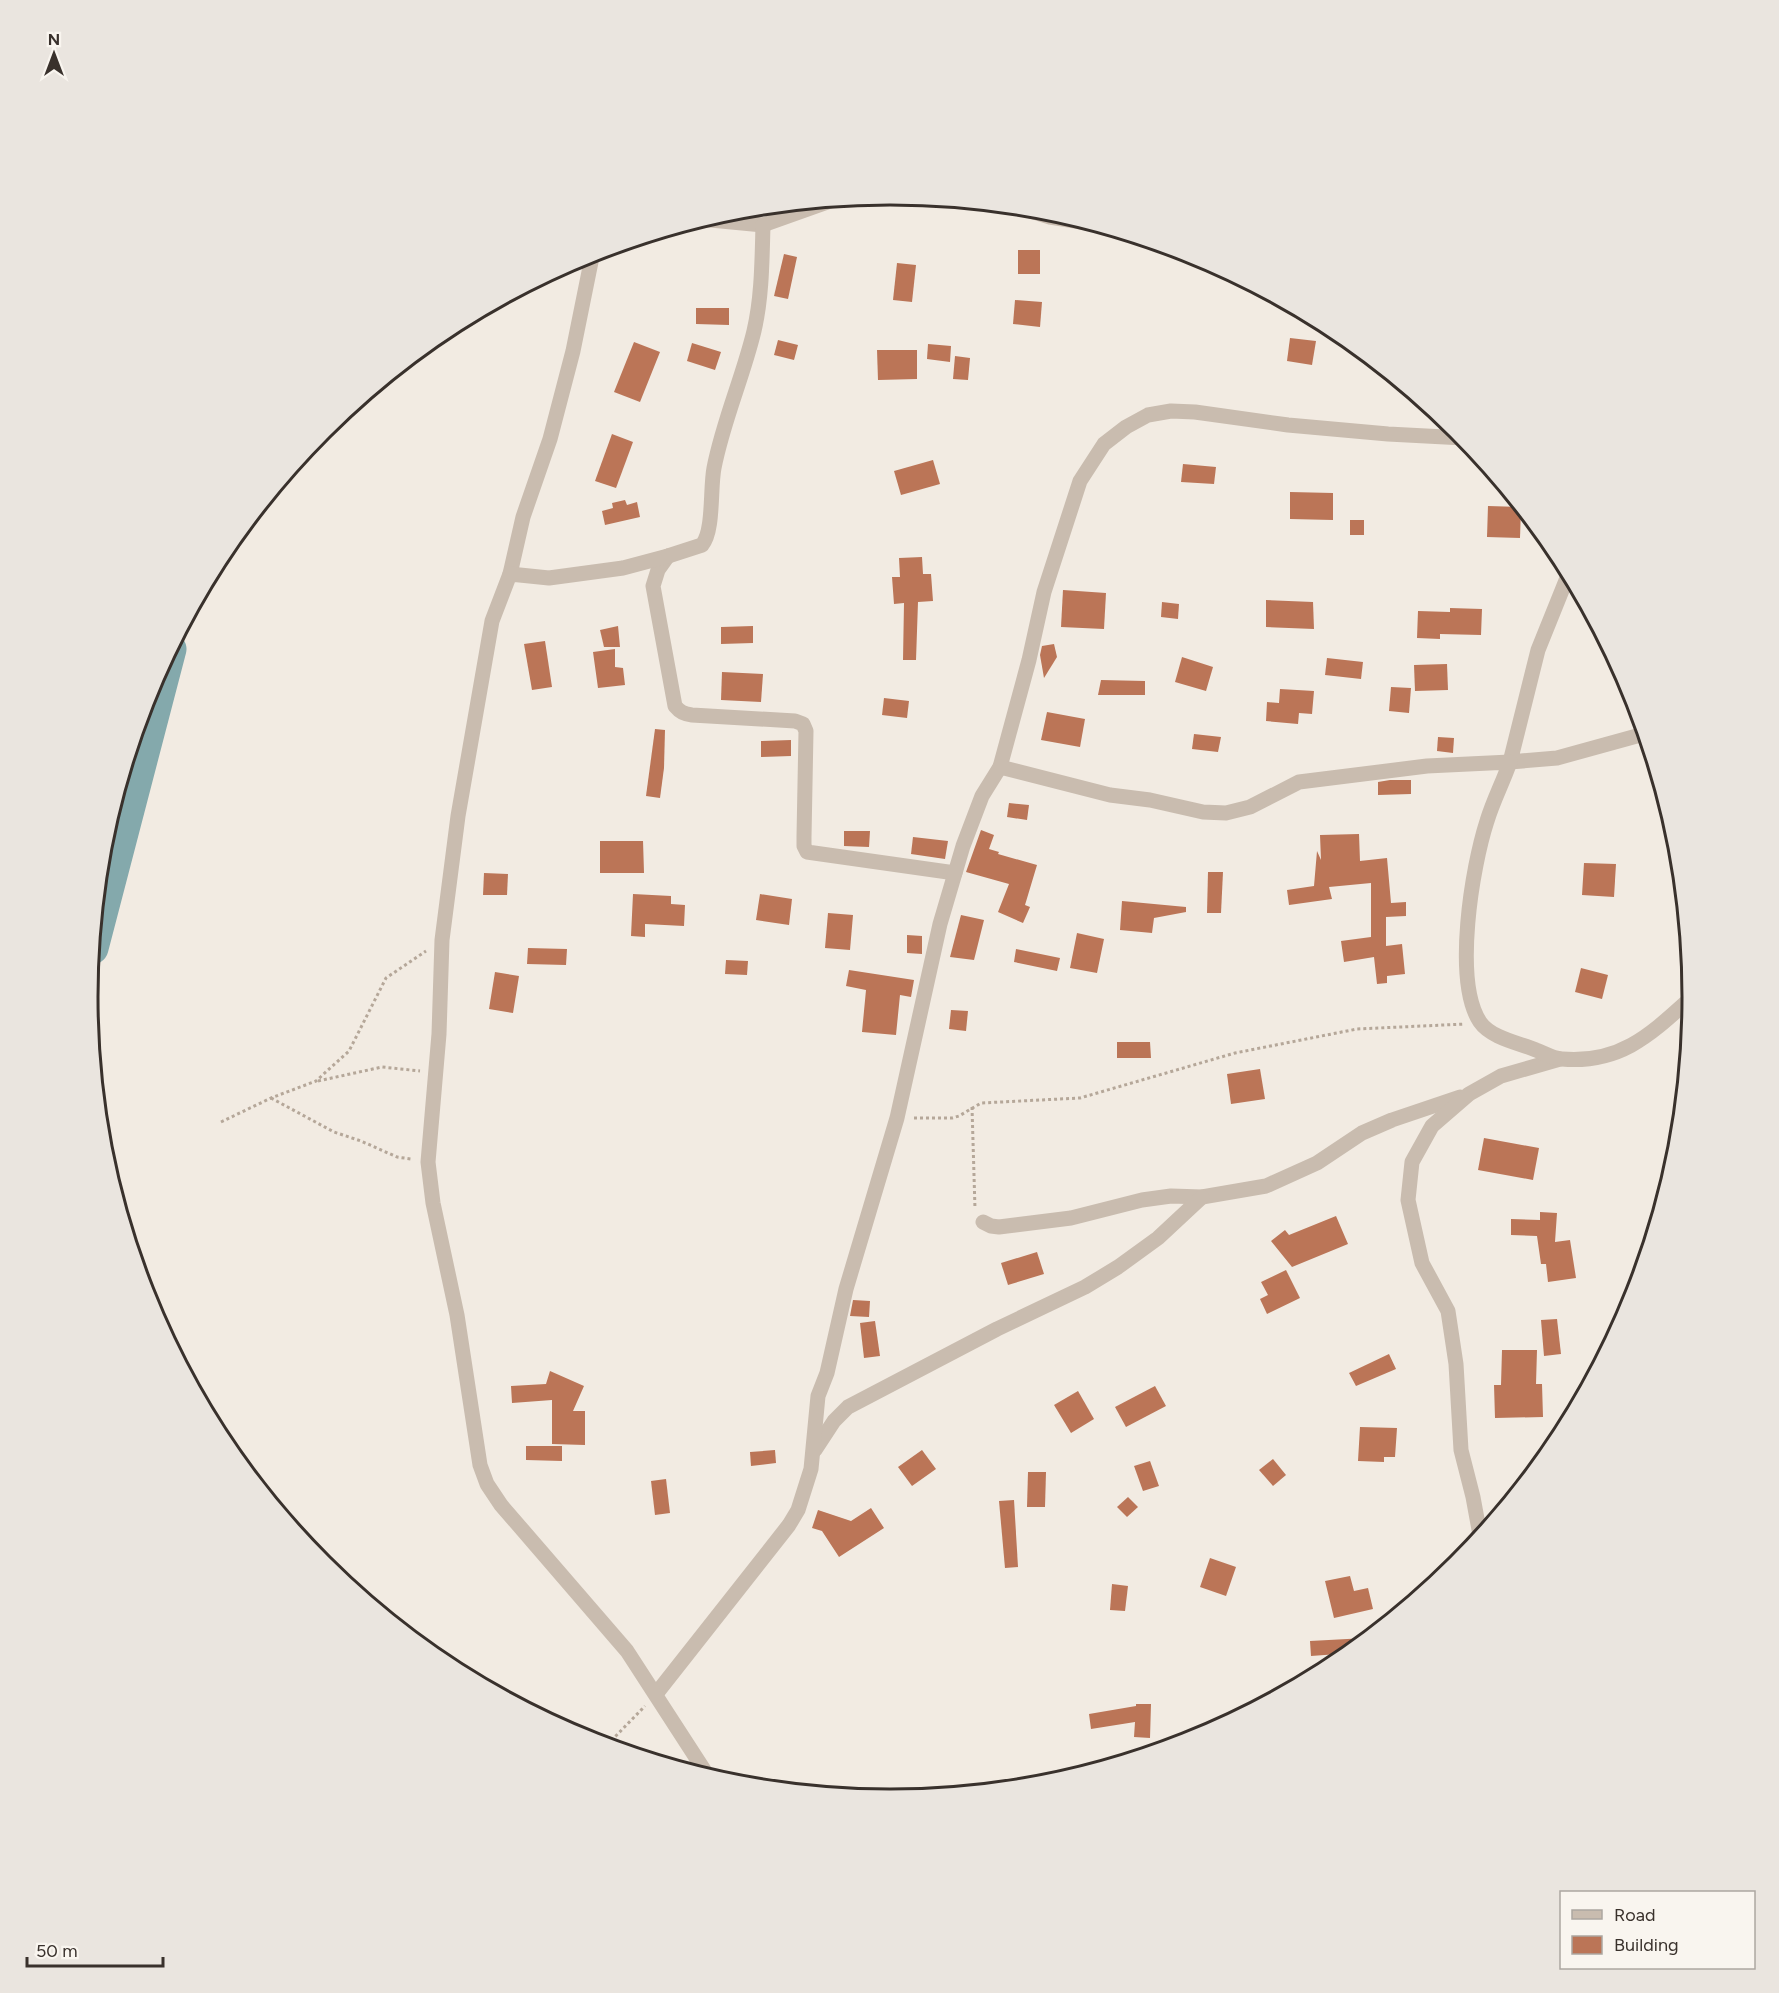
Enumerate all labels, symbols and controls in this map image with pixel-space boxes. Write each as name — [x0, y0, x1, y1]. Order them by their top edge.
north arrow — [24, 24, 84, 84]
text: N — [48, 30, 60, 49]
legend — [1560, 1891, 1755, 1969]
text: Road — [1614, 1904, 1655, 1926]
scale bar — [27, 1930, 164, 1968]
text: Building — [1614, 1934, 1679, 1956]
text: 50 m — [36, 1940, 78, 1962]

